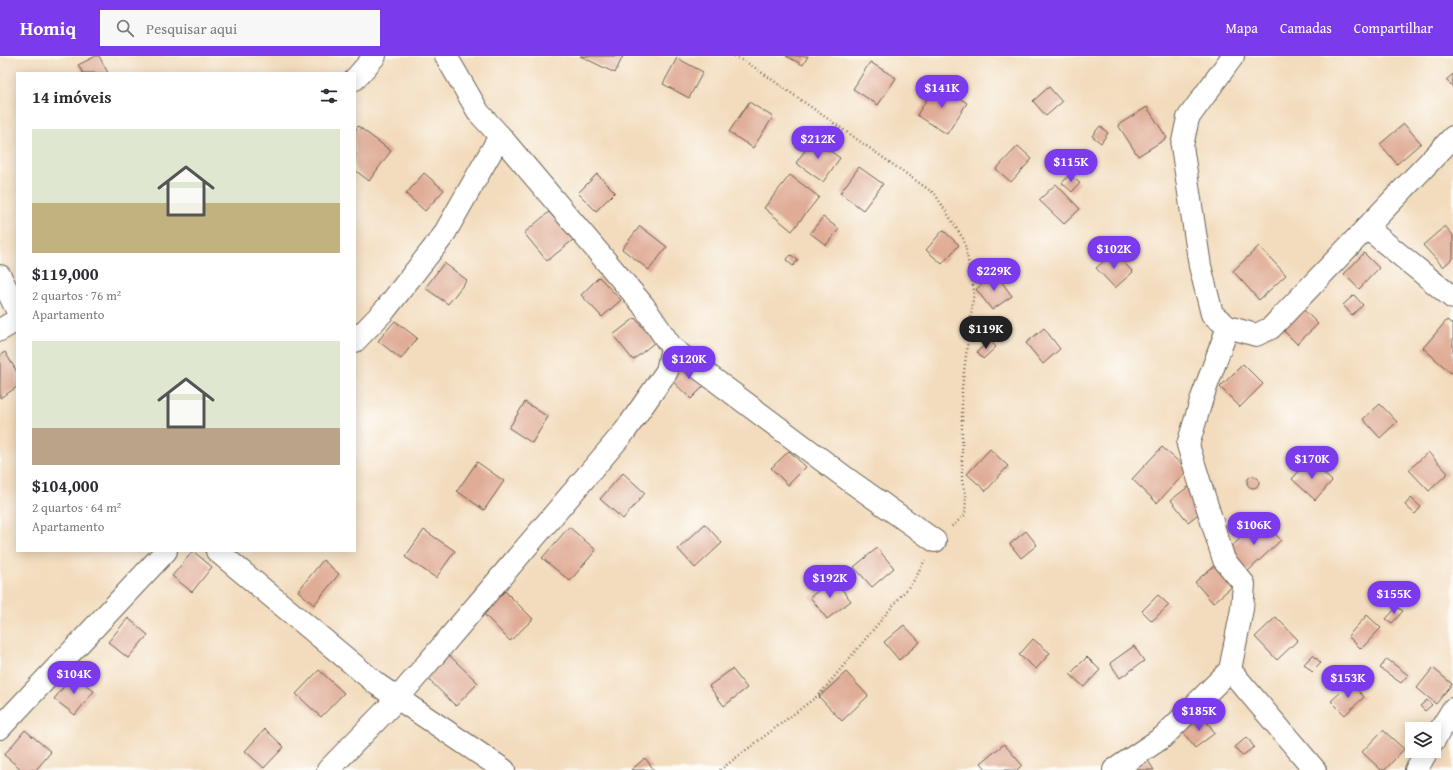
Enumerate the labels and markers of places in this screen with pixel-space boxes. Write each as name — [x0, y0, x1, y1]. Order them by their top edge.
pin: $141K — [914, 75, 970, 109]
pin: $212K — [790, 126, 846, 160]
pin: $115K — [1043, 149, 1099, 183]
pin: $102K — [1086, 236, 1142, 270]
pin: $229K — [966, 258, 1022, 292]
pin: $119K — [958, 316, 1014, 350]
pin: $120K — [661, 346, 717, 380]
pin: $170K — [1284, 446, 1340, 480]
pin: $106K — [1226, 512, 1282, 546]
pin: $192K — [802, 565, 858, 599]
pin: $155K — [1366, 581, 1422, 615]
pin: $104K — [46, 661, 102, 695]
pin: $153K — [1320, 665, 1376, 699]
pin: $185K — [1171, 698, 1227, 732]

